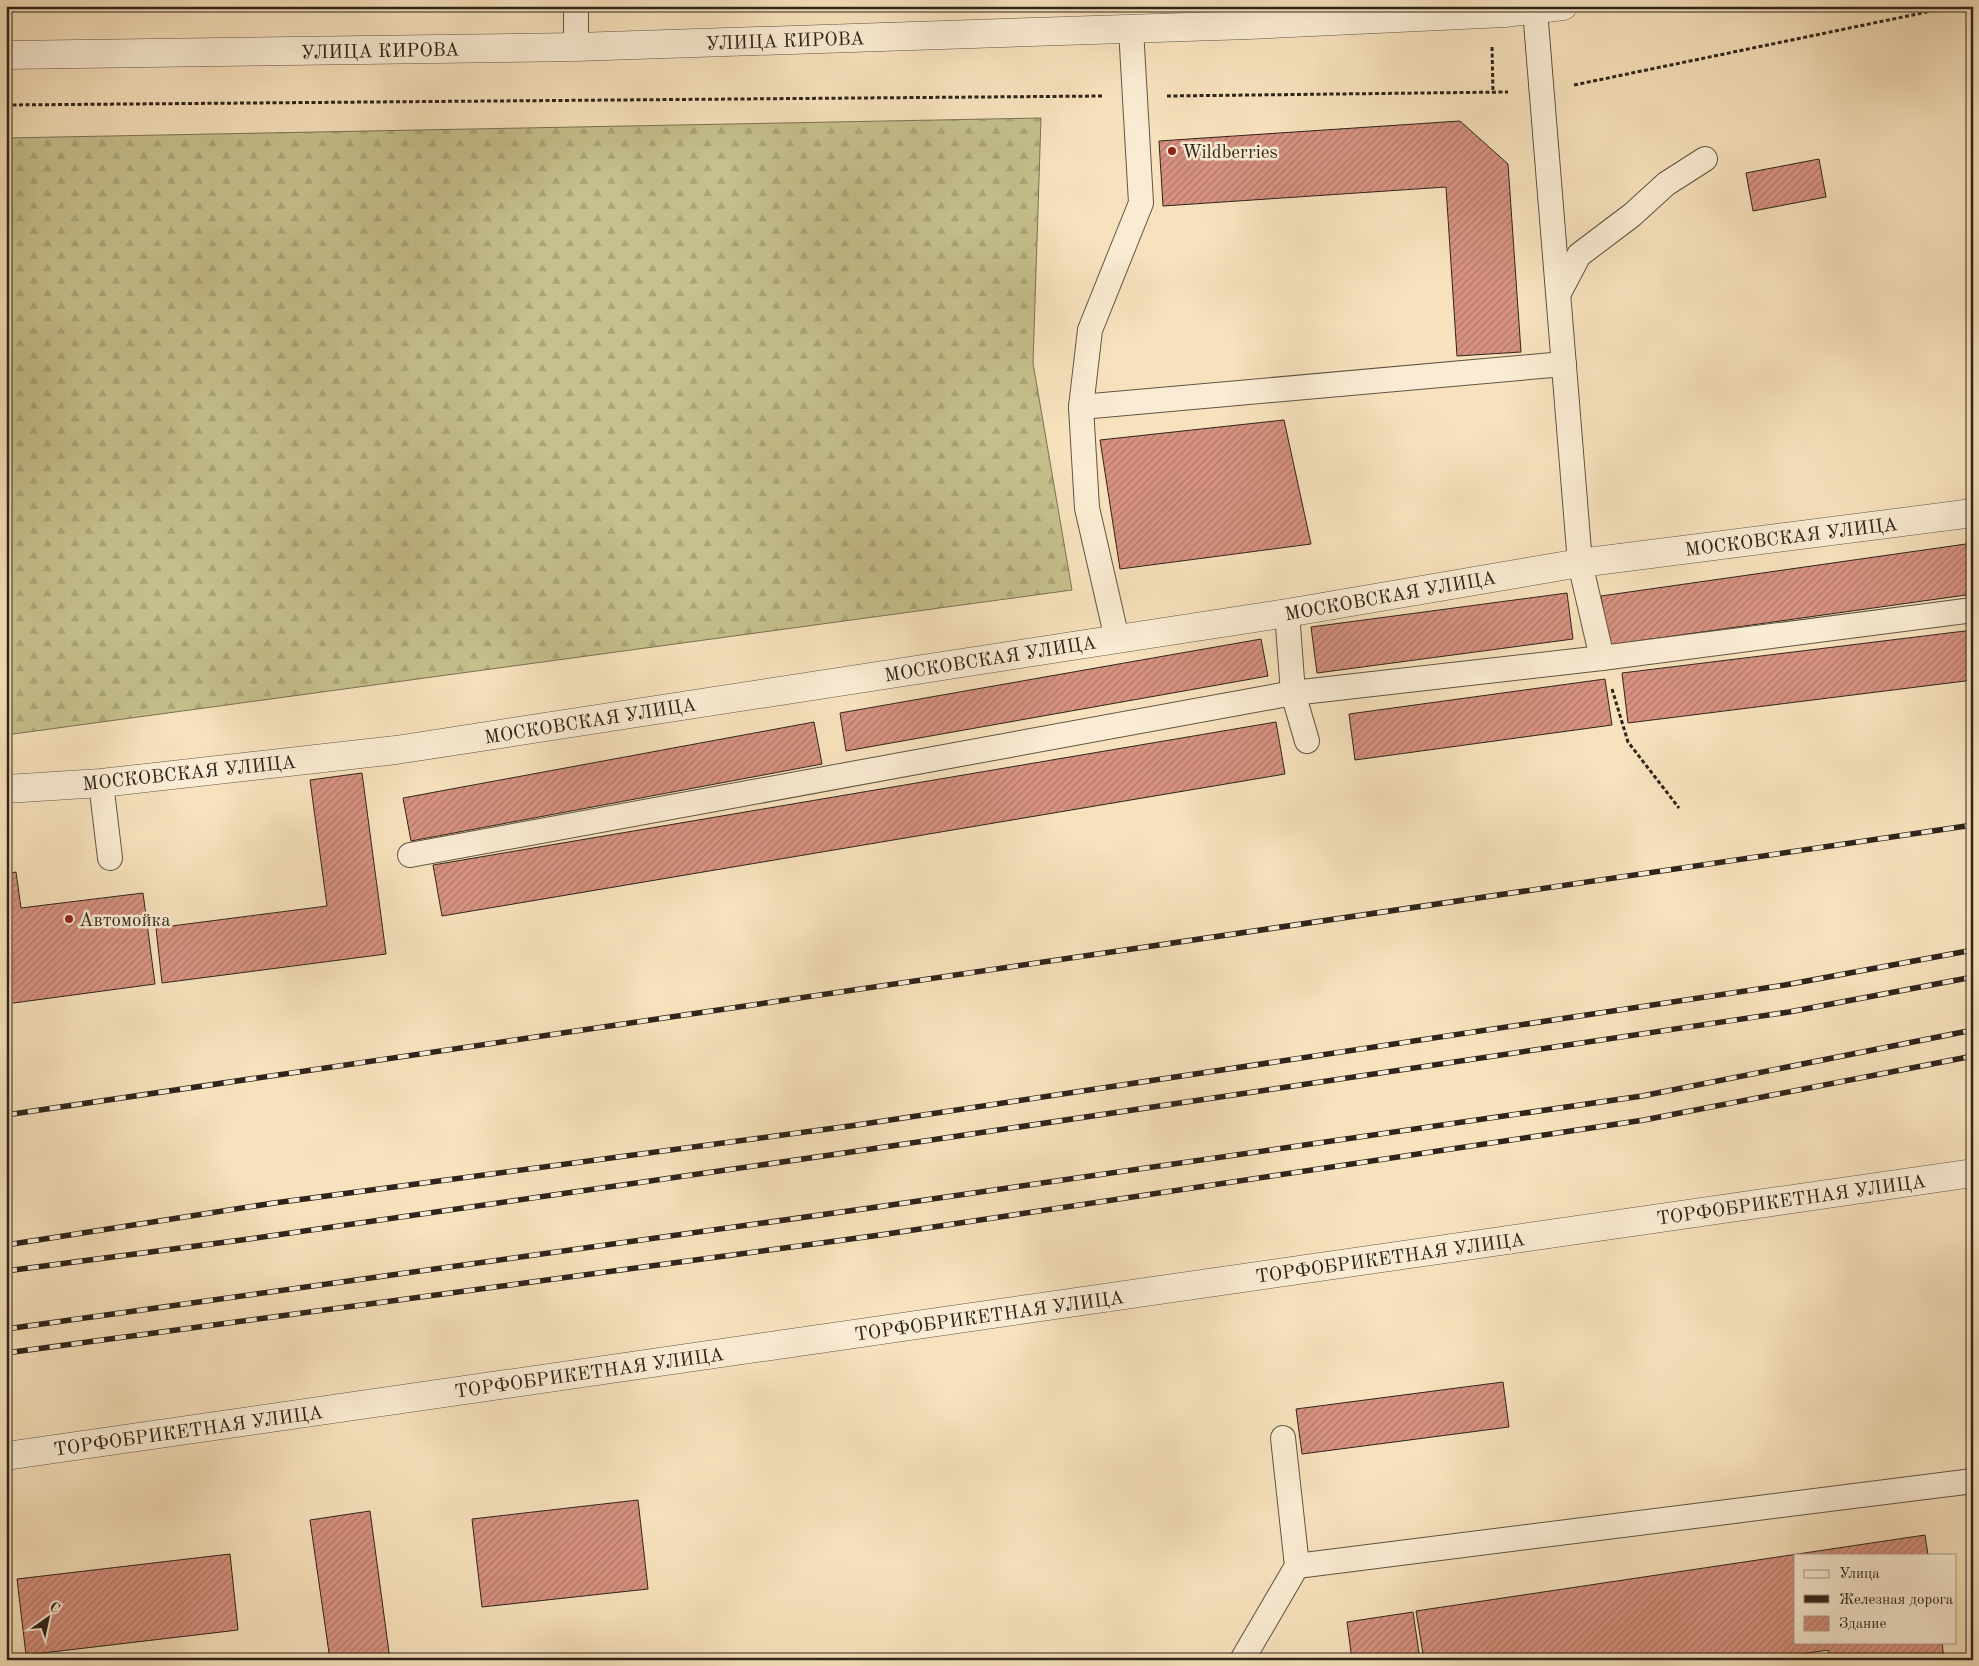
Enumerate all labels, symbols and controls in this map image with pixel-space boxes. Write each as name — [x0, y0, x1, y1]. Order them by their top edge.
street label: УЛИЦА КИРОВА — [705, 30, 865, 55]
street label: УЛИЦА КИРОВА — [300, 42, 460, 63]
place label: Wildberries — [1182, 144, 1278, 163]
marker: Wildberries — [1166, 145, 1178, 157]
street label: МОСКОВСКАЯ УЛИЦА — [1684, 516, 1899, 561]
street label: МОСКОВСКАЯ УЛИЦА — [1283, 569, 1498, 625]
street label: МОСКОВСКАЯ УЛИЦА — [883, 634, 1098, 687]
street label: МОСКОВСКАЯ УЛИЦА — [483, 696, 698, 749]
street label: МОСКОВСКАЯ УЛИЦА — [82, 754, 297, 795]
place label: Автомойка — [79, 912, 171, 931]
marker: Автомойка — [63, 913, 75, 925]
street label: ТОРФОБРИКЕТНАЯ УЛИЦА — [1655, 1173, 1928, 1230]
street label: ТОРФОБРИКЕТНАЯ УЛИЦА — [1254, 1231, 1527, 1288]
street label: ТОРФОБРИКЕТНАЯ УЛИЦА — [853, 1289, 1126, 1346]
street label: ТОРФОБРИКЕТНАЯ УЛИЦА — [453, 1346, 726, 1403]
street label: ТОРФОБРИКЕТНАЯ УЛИЦА — [52, 1404, 325, 1461]
legend — [1794, 1554, 1956, 1644]
text: Улица — [1839, 1567, 1880, 1582]
text: Железная дорога — [1839, 1593, 1954, 1608]
north arrow — [22, 1594, 72, 1644]
text: С — [47, 1600, 62, 1616]
text: Здание — [1839, 1617, 1886, 1632]

